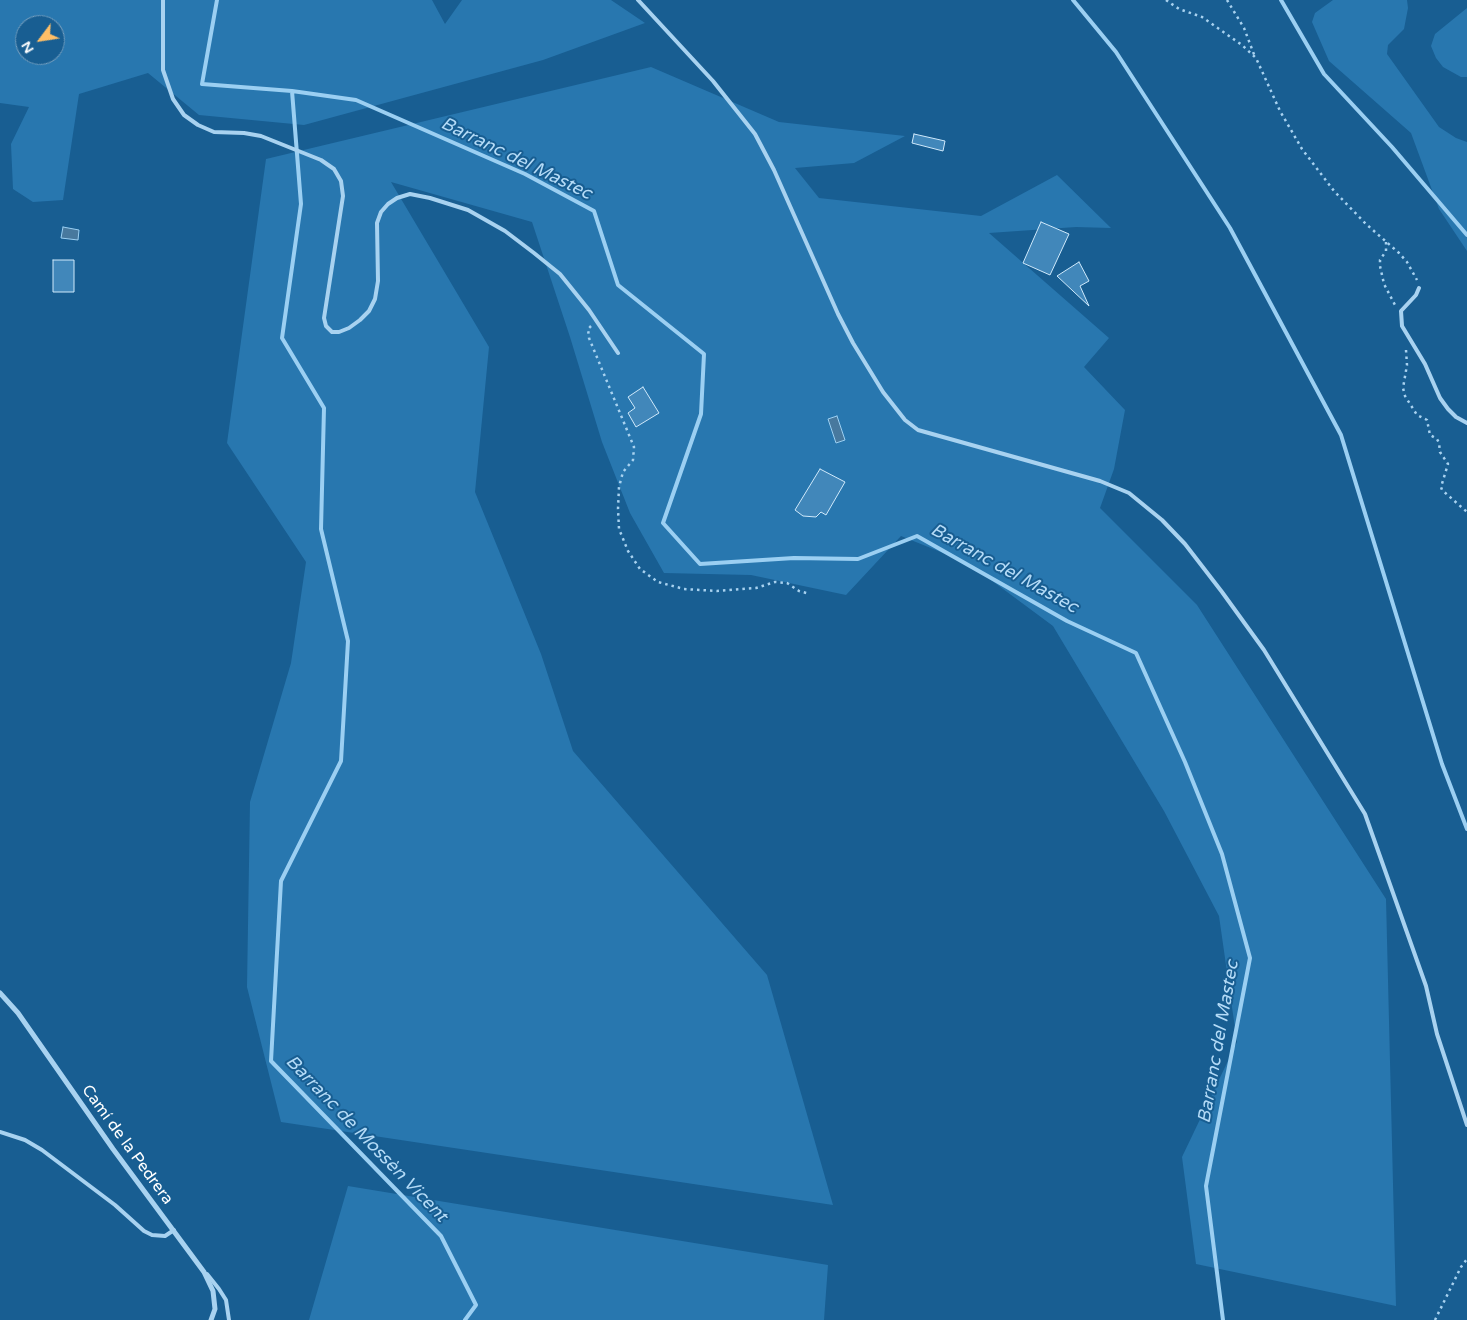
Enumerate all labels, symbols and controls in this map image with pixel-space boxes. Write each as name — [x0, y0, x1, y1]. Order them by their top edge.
north arrow — [15, 15, 65, 65]
text: N — [17, 38, 38, 57]
water label: Barranc del Mastec — [437, 113, 595, 205]
water label: Barranc del Mastec — [927, 520, 1081, 618]
water label: Barranc del Mastec — [1194, 959, 1244, 1125]
water label: Barranc de Mossèn Vicent — [281, 1051, 451, 1227]
street label: Camí de la Pedrera — [77, 1081, 177, 1209]

